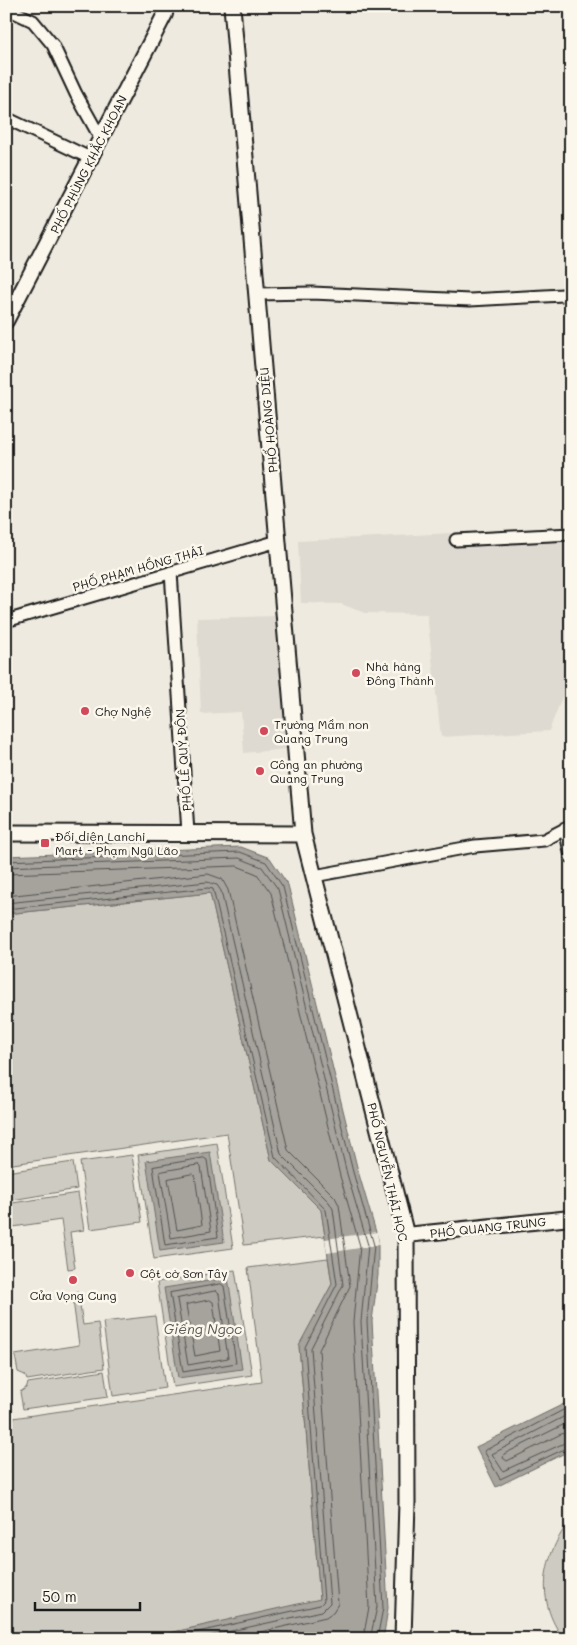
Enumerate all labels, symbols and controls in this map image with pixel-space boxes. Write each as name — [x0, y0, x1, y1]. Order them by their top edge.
street label: PHỐ PHÙNG KHẮC KHOAN — [46, 92, 130, 236]
street label: PHỐ HOÀNG DIỆU — [255, 367, 281, 473]
street label: PHỐ PHẠM HỒNG THÁI — [71, 542, 205, 594]
place label: Nhà hàng Đông Thành — [366, 658, 434, 688]
marker: Nhà hàng Đông Thành — [350, 667, 362, 679]
place label: Chợ Nghệ — [95, 703, 151, 719]
marker: Chợ Nghệ — [79, 705, 91, 717]
street label: PHỐ LÊ QUÝ ĐÔN — [171, 708, 195, 812]
place label: Trường Mầm non Quang Trung — [274, 716, 369, 746]
marker: Trường Mầm non Quang Trung — [258, 725, 270, 737]
place label: Công an phường Quang Trung — [270, 756, 363, 786]
marker: Công an phường Quang Trung — [254, 765, 266, 777]
place label: Đối diện Lanchi Mart - Phạm Ngũ Lão — [55, 828, 178, 858]
marker: Đối diện Lanchi Mart - Phạm Ngũ Lão — [39, 837, 51, 849]
street label: PHỐ NGUYỄN THÁI HỌC — [364, 1101, 412, 1243]
street label: PHỐ QUANG TRUNG — [429, 1213, 547, 1241]
place label: Cột cờ Sơn Tây — [140, 1265, 228, 1281]
marker: Cột cờ Sơn Tây — [124, 1267, 136, 1279]
marker: Cửa Vọng Cung — [67, 1274, 79, 1286]
place label: Cửa Vọng Cung — [30, 1287, 116, 1303]
water label: Giếng Ngọc — [164, 1319, 242, 1338]
scale bar — [35, 1580, 140, 1612]
text: 50 m — [42, 1586, 77, 1606]

